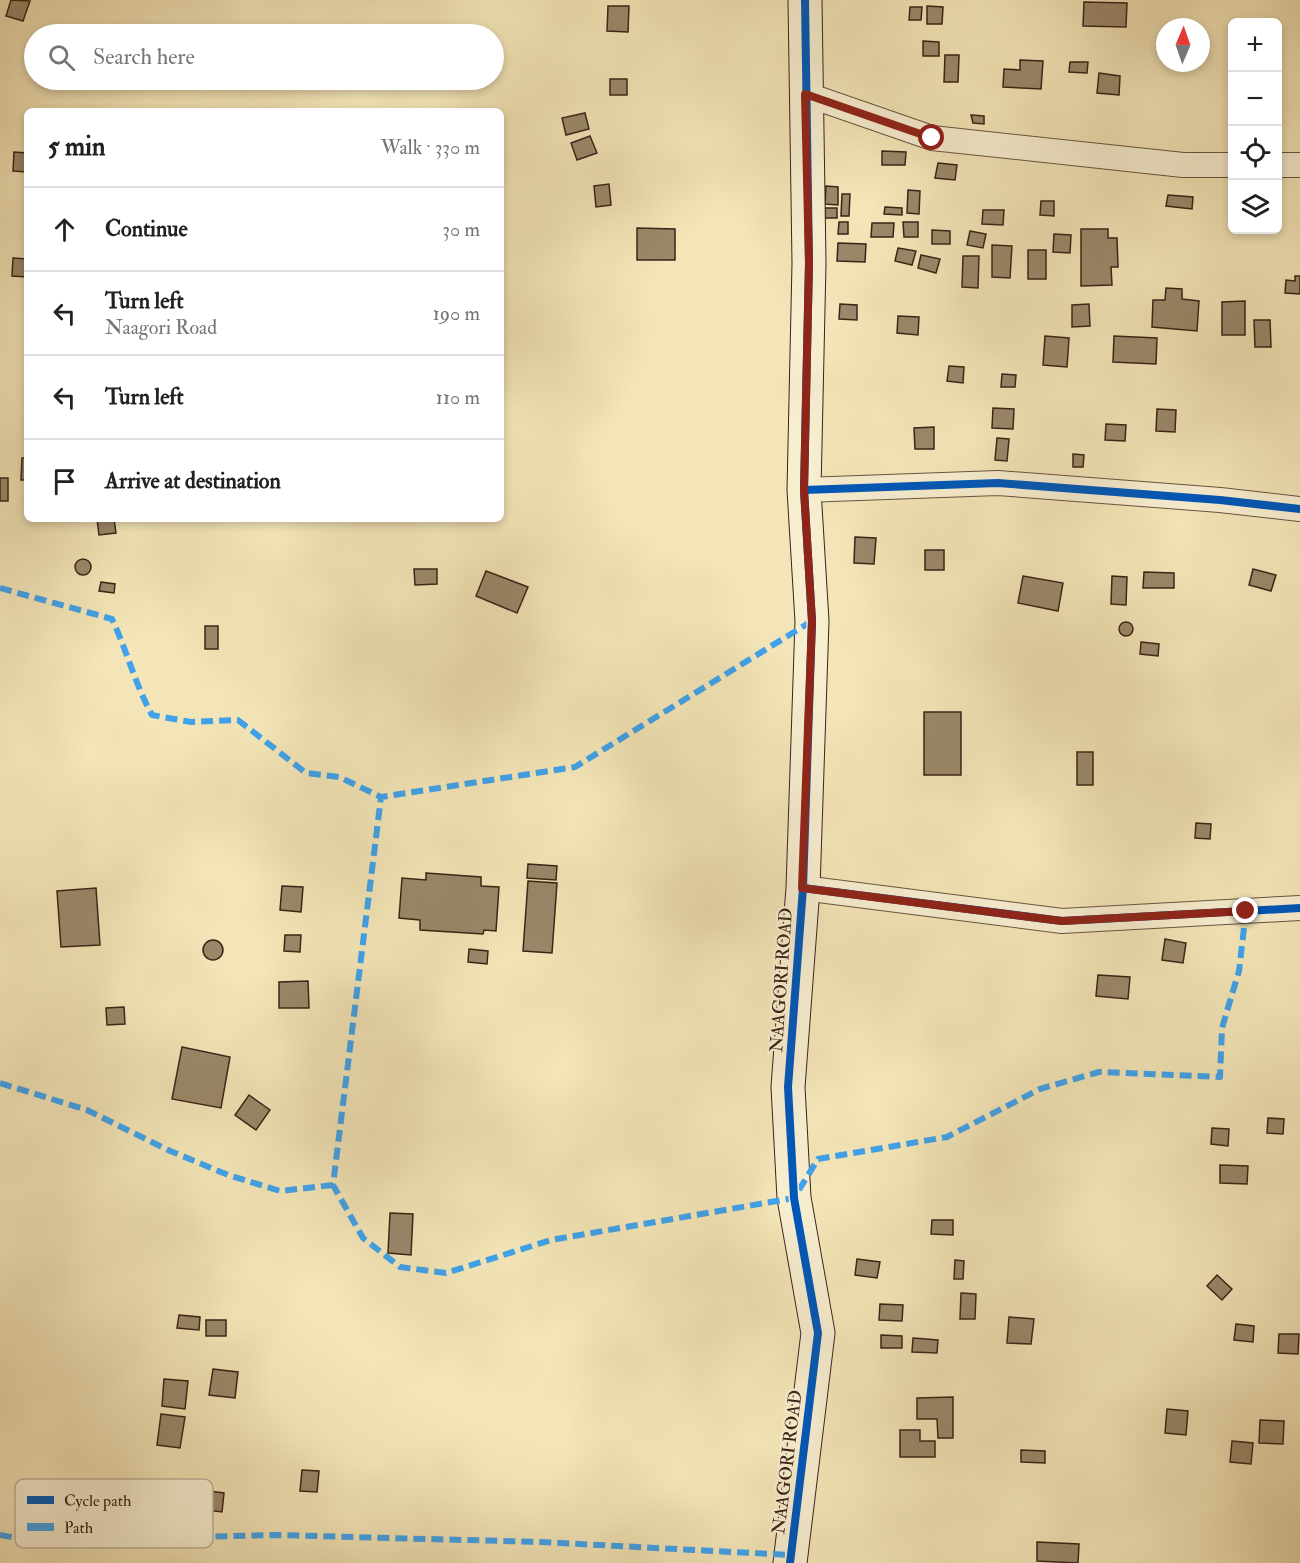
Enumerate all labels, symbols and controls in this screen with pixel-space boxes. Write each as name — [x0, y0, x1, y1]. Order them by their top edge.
north arrow — [1156, 18, 1210, 72]
map controls — [1228, 18, 1282, 234]
button: + — [1228, 18, 1282, 72]
search box — [24, 24, 504, 90]
icon: search — [45, 41, 78, 74]
text: Search here — [93, 43, 195, 71]
button: − — [1228, 72, 1282, 126]
route start — [918, 124, 944, 150]
button: locate — [1228, 126, 1282, 180]
text: 5 min — [48, 131, 105, 163]
text: Walk · 330 m — [381, 135, 480, 160]
button: layers — [1228, 180, 1282, 234]
icon: ahead — [48, 213, 81, 246]
text: Continue — [105, 215, 188, 243]
text: 30 m — [442, 217, 480, 242]
text: Turn left — [105, 287, 184, 315]
icon: left — [48, 297, 81, 330]
text: 190 m — [433, 301, 480, 326]
text: Naagori Road — [105, 315, 217, 340]
icon: left — [48, 381, 81, 414]
text: Turn left — [105, 383, 184, 411]
text: 110 m — [436, 385, 480, 410]
icon: arrive — [48, 465, 81, 498]
text: Arrive at destination — [105, 467, 281, 495]
route end — [1232, 897, 1258, 923]
street label: NAAGORI ROAD — [765, 907, 798, 1053]
street label: NAAGORI ROAD — [767, 1389, 808, 1535]
legend — [15, 1479, 213, 1548]
text: Cycle path — [64, 1491, 132, 1512]
text: Path — [64, 1518, 94, 1538]

